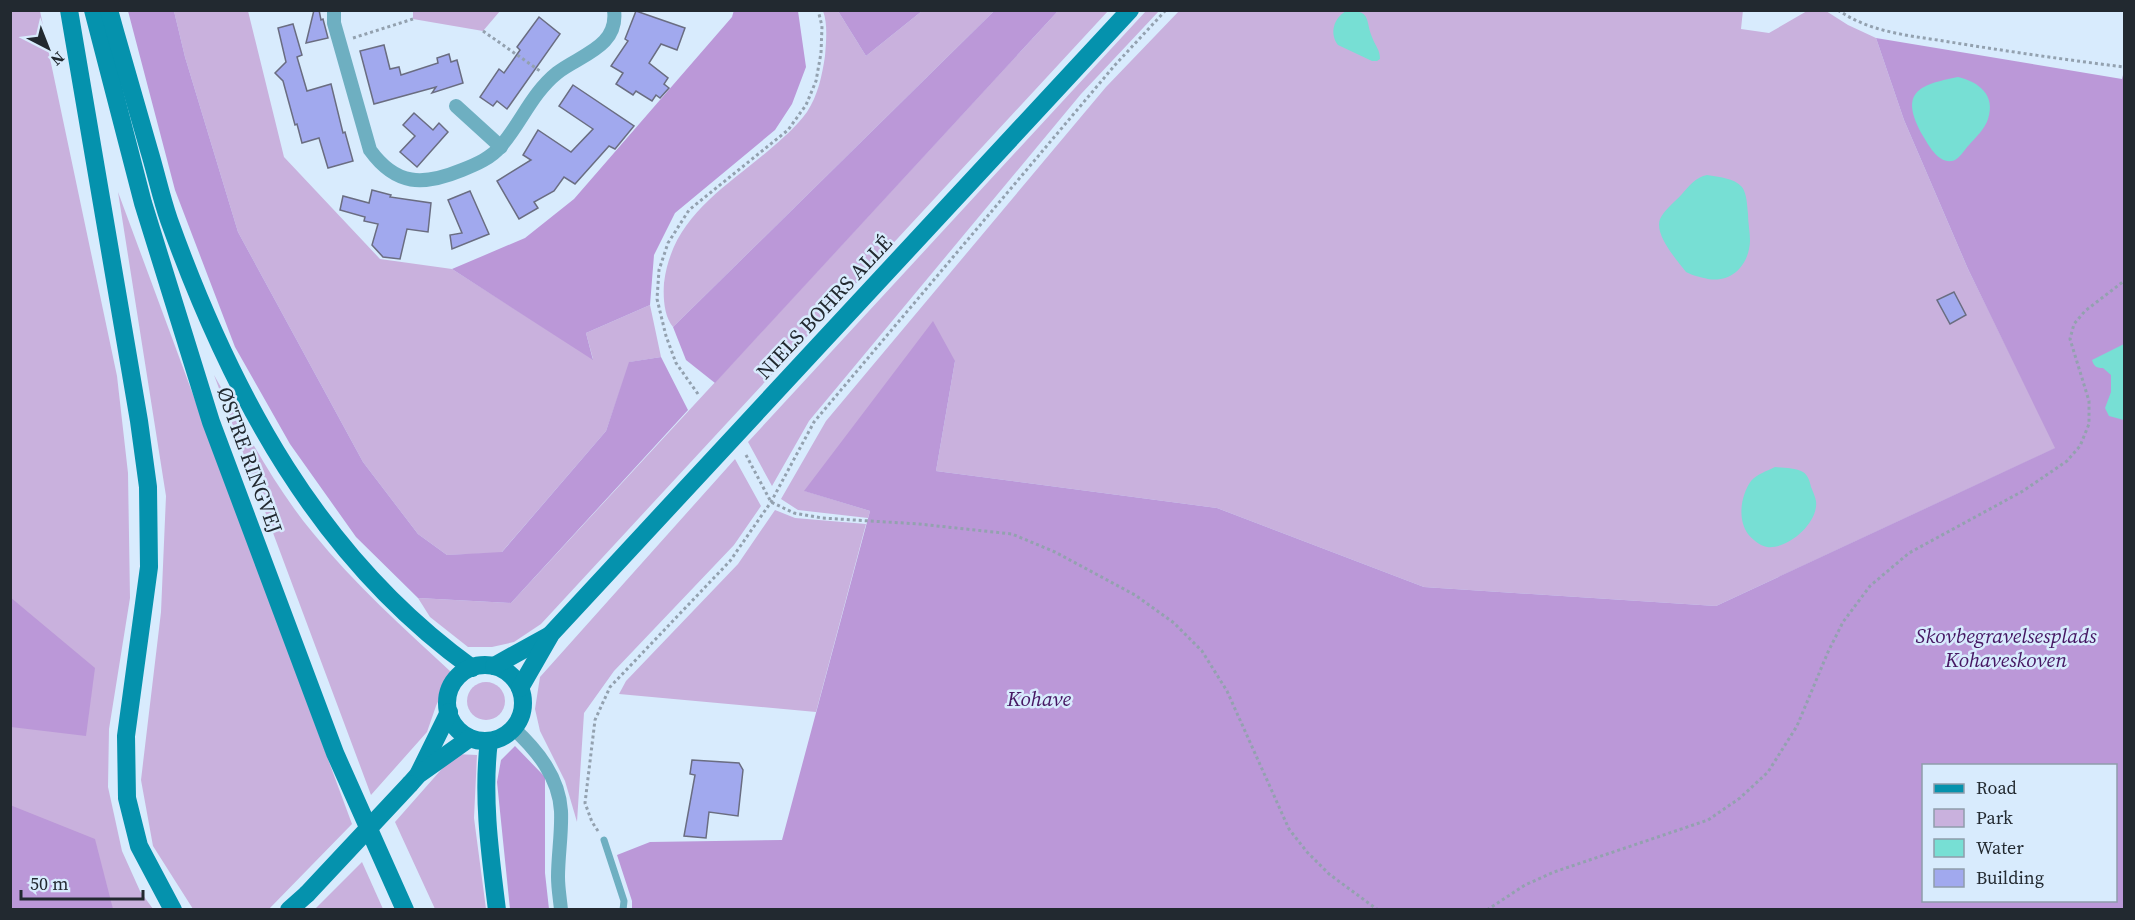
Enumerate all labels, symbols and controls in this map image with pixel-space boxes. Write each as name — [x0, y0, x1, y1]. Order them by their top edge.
north arrow — [18, 18, 78, 78]
text: N — [46, 47, 70, 71]
street label: NIELS BOHRS ALLÉ — [750, 229, 898, 385]
street label: ØSTRE RINGVEJ — [210, 383, 290, 537]
park label: Skovbegravelsesplads Kohaveskoven — [1915, 621, 2097, 674]
park label: Kohave — [1006, 684, 1072, 713]
legend — [1922, 764, 2117, 902]
text: Road — [1976, 775, 2017, 800]
text: Park — [1976, 805, 2013, 830]
text: Water — [1976, 835, 2024, 860]
scale bar — [21, 863, 142, 901]
text: Building — [1976, 865, 2044, 890]
text: 50 m — [30, 871, 68, 896]

